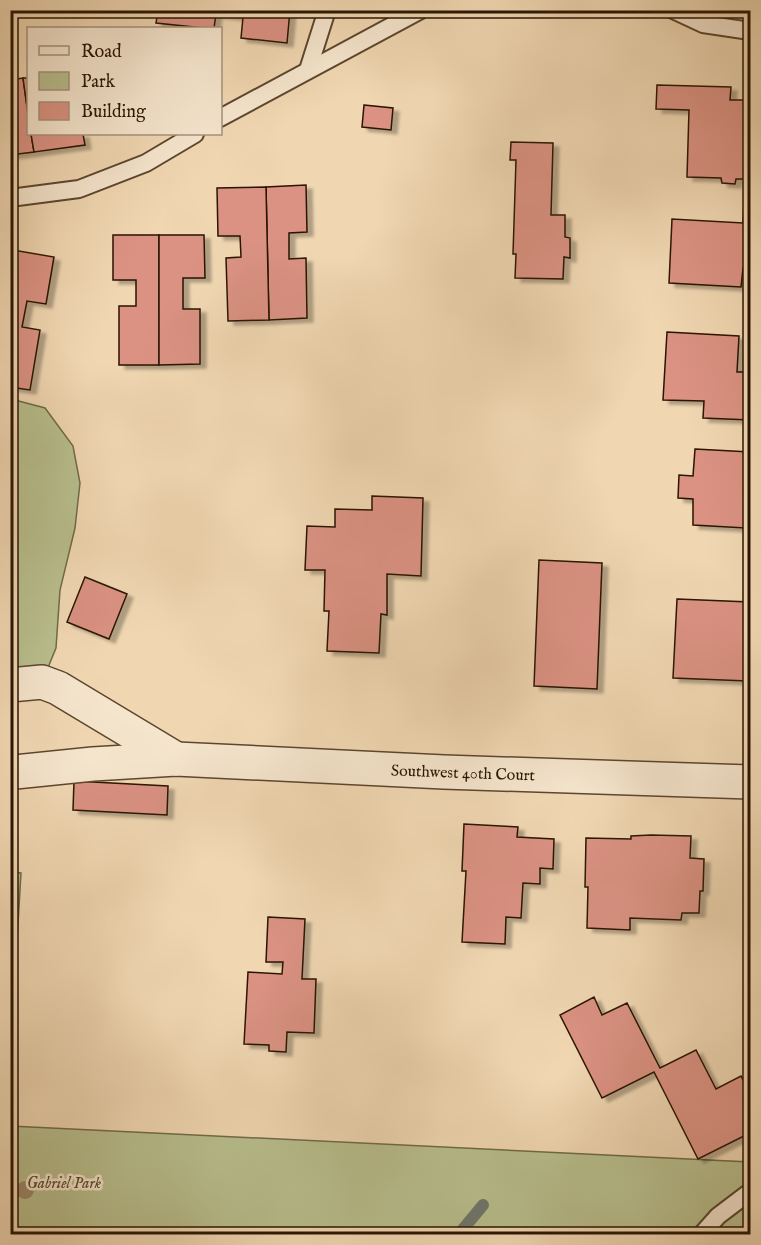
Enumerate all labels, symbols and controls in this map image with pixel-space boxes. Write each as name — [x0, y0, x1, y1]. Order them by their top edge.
legend — [27, 27, 222, 135]
text: Road — [81, 41, 122, 64]
text: Park — [81, 71, 116, 94]
text: Building — [81, 101, 146, 124]
street label: Southwest 40th Court — [391, 761, 536, 787]
park label: Gabriel Park — [27, 1174, 102, 1194]

